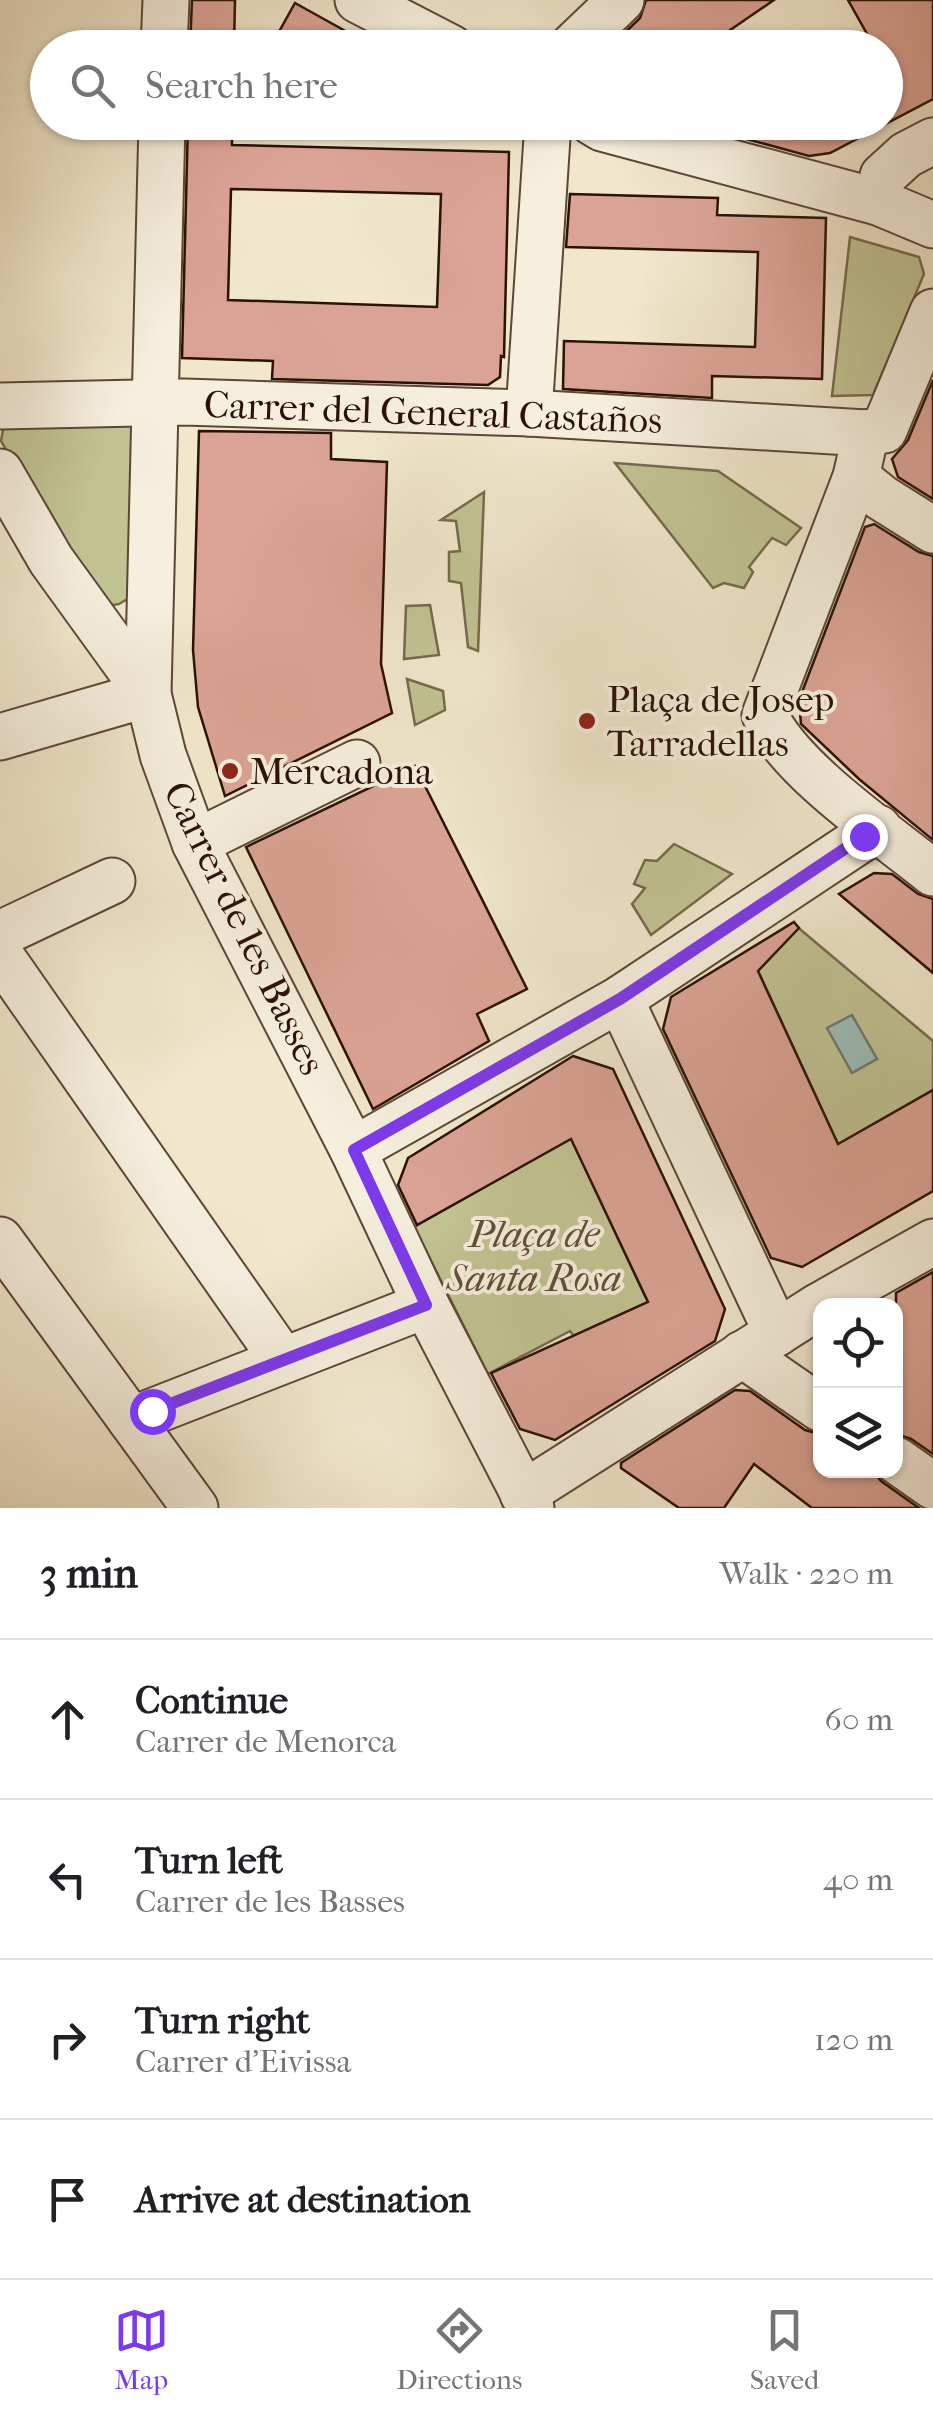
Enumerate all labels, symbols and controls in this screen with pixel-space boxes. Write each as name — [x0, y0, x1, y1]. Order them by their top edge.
search box — [30, 30, 903, 140]
icon: search — [65, 58, 120, 113]
text: Search here — [145, 63, 338, 108]
street label: Carrer del General Castaños — [203, 382, 663, 443]
place label: Plaça de Josep Tarradellas — [607, 677, 834, 766]
marker: Plaça de Josep Tarradellas — [576, 710, 598, 732]
place label: Mercadona — [250, 749, 433, 794]
marker: Mercadona — [219, 760, 241, 782]
street label: Carrer de les Basses — [154, 774, 335, 1082]
route end — [842, 814, 888, 860]
park label: Plaça de Santa Rosa — [446, 1212, 621, 1301]
map controls — [813, 1298, 903, 1478]
button: locate — [813, 1298, 903, 1388]
button: layers — [813, 1388, 903, 1478]
route start — [130, 1389, 176, 1435]
text: 3 min — [40, 1549, 138, 1598]
text: Walk · 220 m — [719, 1555, 893, 1592]
text: Continue — [135, 1678, 288, 1723]
icon: ahead — [40, 1692, 95, 1747]
text: 60 m — [825, 1701, 893, 1738]
text: Carrer de Menorca — [135, 1723, 396, 1760]
text: Turn left — [135, 1838, 283, 1883]
icon: left — [40, 1852, 95, 1907]
text: 40 m — [823, 1861, 893, 1898]
text: Carrer de les Basses — [135, 1883, 405, 1920]
text: Turn right — [135, 1998, 310, 2043]
icon: right — [40, 2012, 95, 2067]
text: 120 m — [814, 2021, 893, 2058]
text: Carrer d'Eivissa — [135, 2043, 351, 2080]
icon: arrive — [40, 2172, 95, 2227]
text: Arrive at destination — [135, 2177, 471, 2222]
tab: Map — [114, 2303, 169, 2396]
tab: Directions — [396, 2303, 522, 2396]
tab: Saved — [750, 2303, 819, 2396]

